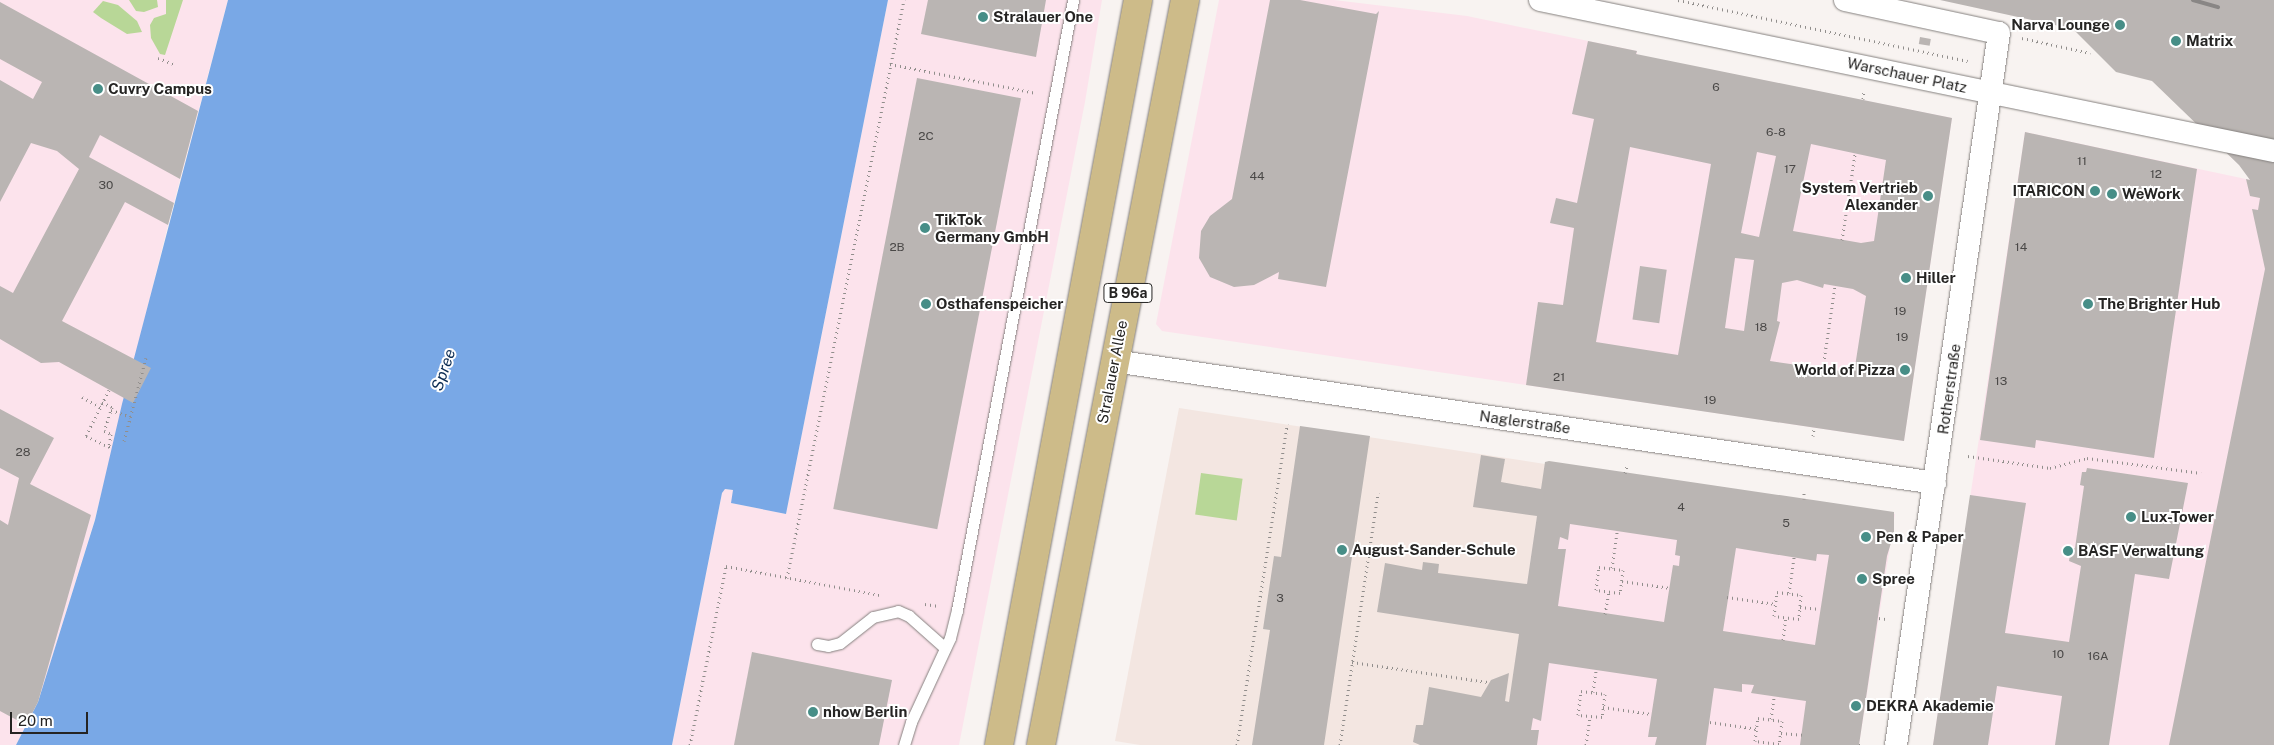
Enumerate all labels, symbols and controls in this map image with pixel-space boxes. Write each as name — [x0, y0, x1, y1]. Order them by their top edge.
place label: Stralauer One — [993, 8, 1093, 26]
marker: Stralauer One — [977, 11, 989, 23]
place label: Narva Lounge — [2011, 16, 2110, 34]
marker: Narva Lounge — [2114, 19, 2126, 31]
place label: Matrix — [2186, 32, 2233, 50]
marker: Matrix — [2170, 35, 2182, 47]
street label: Warschauer Platz — [1845, 54, 1969, 96]
place label: Cuvry Campus — [108, 80, 212, 98]
house number: 6 — [1712, 81, 1720, 95]
marker: Cuvry Campus — [92, 83, 104, 95]
house number: 6-8 — [1766, 126, 1786, 140]
house number: 2C — [918, 130, 934, 144]
house number: 11 — [2077, 155, 2087, 169]
house number: 17 — [1784, 163, 1796, 177]
house number: 12 — [2150, 168, 2162, 182]
house number: 44 — [1249, 170, 1265, 184]
place label: System Vertrieb Alexander — [1801, 178, 1918, 213]
house number: 30 — [99, 179, 113, 193]
place label: ITARICON — [2013, 182, 2085, 200]
marker: ITARICON — [2089, 185, 2101, 197]
place label: WeWork — [2122, 185, 2181, 203]
marker: WeWork — [2106, 188, 2118, 200]
marker: System Vertrieb Alexander — [1922, 190, 1934, 202]
place label: TikTok Germany GmbH — [935, 210, 1049, 245]
marker: TikTok Germany GmbH — [919, 222, 931, 234]
house number: 2B — [889, 241, 905, 255]
house number: 14 — [2015, 241, 2027, 255]
place label: Hiller — [1916, 269, 1956, 287]
marker: Hiller — [1900, 272, 1912, 284]
road number: B 96a — [1103, 282, 1153, 304]
place label: Osthafenspeicher — [936, 295, 1063, 313]
place label: The Brighter Hub — [2098, 295, 2220, 313]
marker: Osthafenspeicher — [920, 298, 932, 310]
marker: The Brighter Hub — [2082, 298, 2094, 310]
house number: 19 — [1894, 305, 1906, 319]
street label: Stralauer Allee — [1093, 319, 1131, 425]
house number: 18 — [1755, 321, 1767, 335]
house number: 19 — [1896, 331, 1908, 345]
street label: Rotherstraße — [1934, 343, 1964, 435]
water label: Spree — [428, 347, 460, 393]
place label: World of Pizza — [1794, 361, 1895, 379]
marker: World of Pizza — [1899, 364, 1911, 376]
house number: 21 — [1553, 371, 1565, 385]
house number: 13 — [1995, 375, 2007, 389]
house number: 19 — [1704, 394, 1716, 408]
street label: Naglerstraße — [1478, 407, 1572, 437]
house number: 28 — [16, 446, 30, 460]
house number: 4 — [1677, 501, 1685, 515]
place label: Lux-Tower — [2141, 508, 2214, 526]
marker: Lux-Tower — [2125, 511, 2137, 523]
house number: 5 — [1782, 517, 1790, 531]
place label: Pen & Paper — [1876, 528, 1964, 546]
marker: Pen & Paper — [1860, 531, 1872, 543]
place label: August-Sander-Schule — [1352, 541, 1516, 559]
place label: BASF Verwaltung — [2078, 542, 2204, 560]
marker: August-Sander-Schule — [1336, 544, 1348, 556]
marker: BASF Verwaltung — [2062, 545, 2074, 557]
place label: Spree — [1872, 570, 1915, 588]
marker: Spree — [1856, 573, 1868, 585]
house number: 3 — [1276, 592, 1284, 606]
house number: 10 — [2052, 648, 2064, 662]
house number: 16A — [2088, 650, 2108, 664]
place label: DEKRA Akademie — [1866, 697, 1994, 715]
marker: DEKRA Akademie — [1850, 700, 1862, 712]
scale bar — [12, 702, 90, 734]
place label: nhow Berlin — [823, 703, 907, 721]
marker: nhow Berlin — [807, 706, 819, 718]
text: 20 m — [18, 712, 53, 729]

